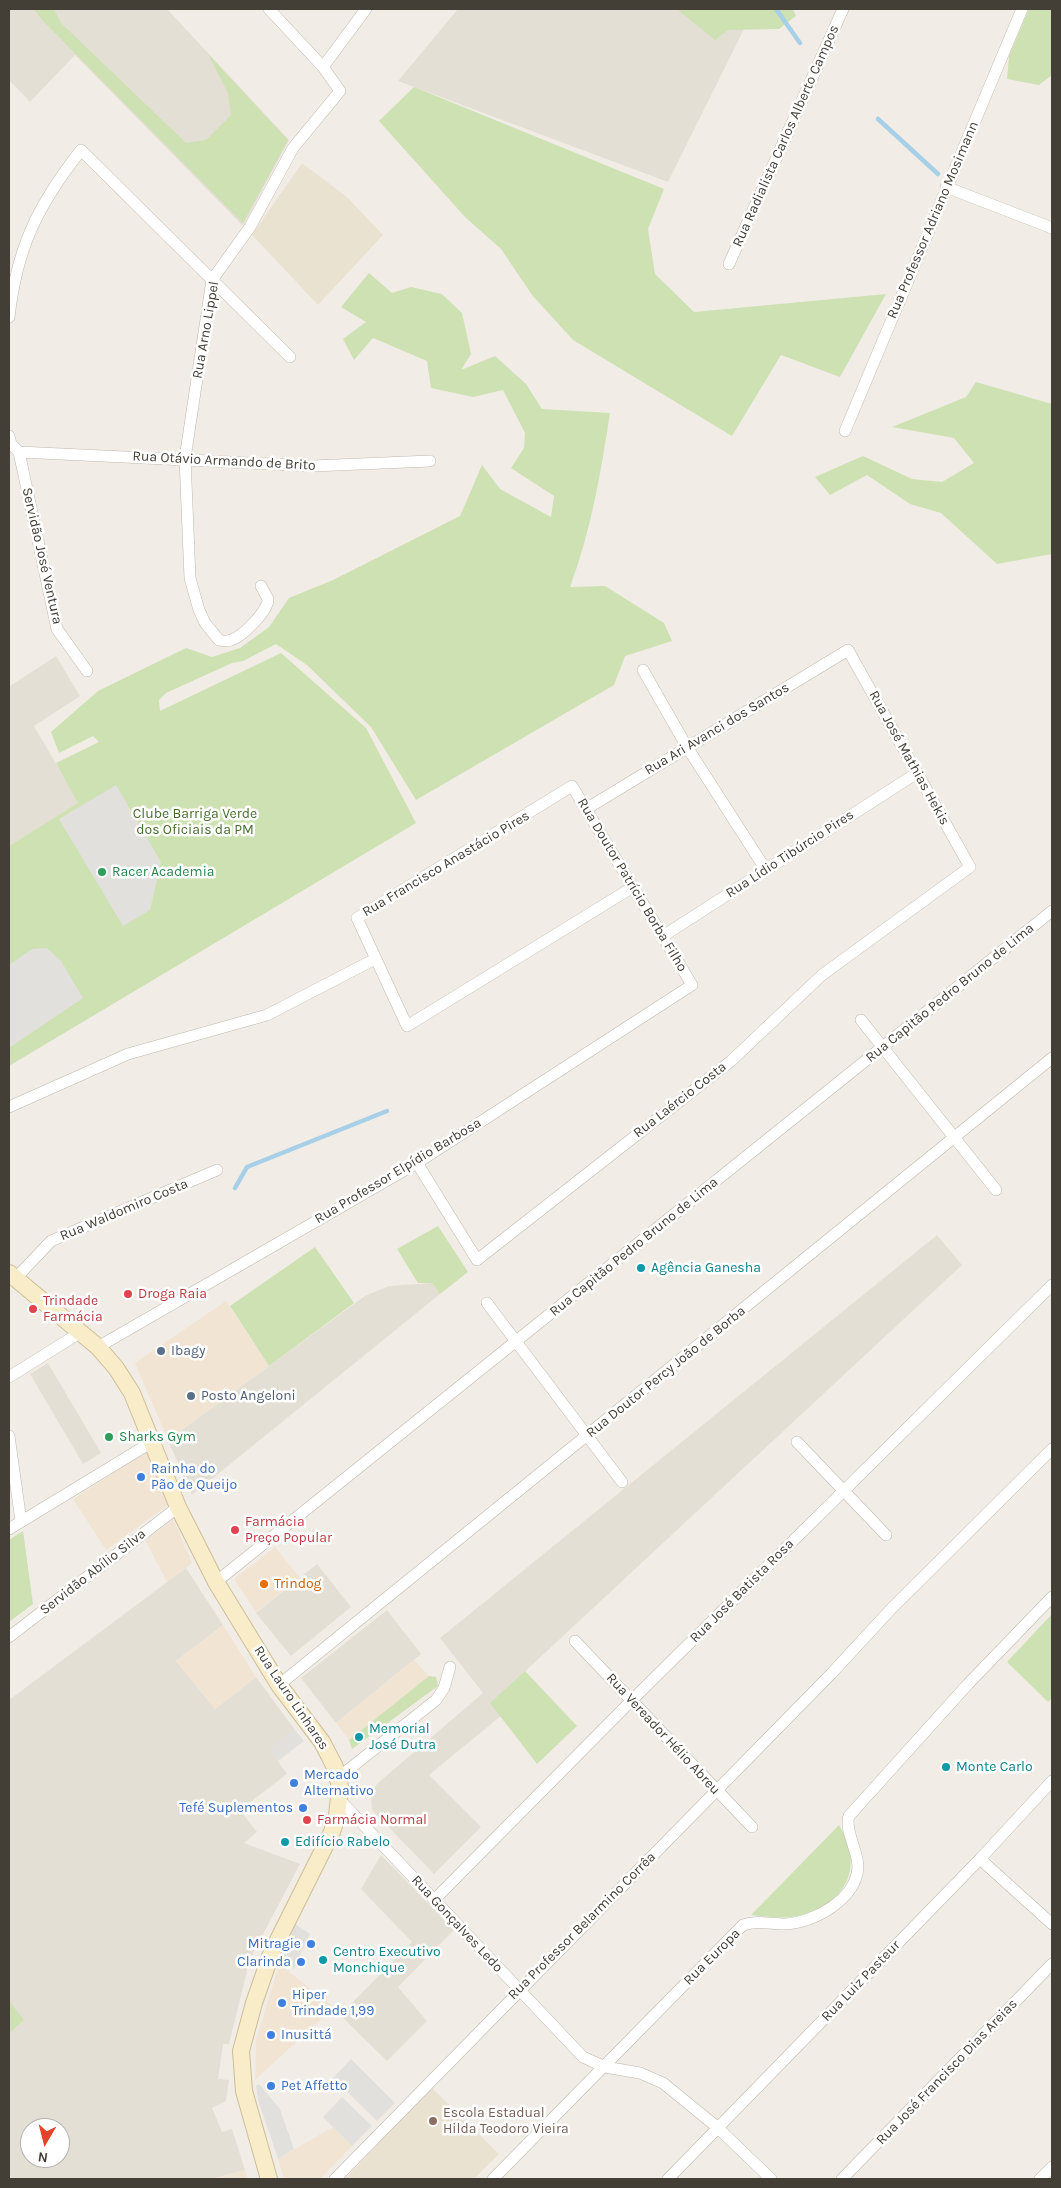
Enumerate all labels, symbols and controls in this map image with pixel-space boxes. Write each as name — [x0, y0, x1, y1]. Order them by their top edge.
street label: Rua Radialista Carlos Alberto Campos — [729, 22, 843, 250]
street label: Rua Professor Adriano Mosimann — [884, 119, 982, 321]
street label: Rua Arno Lippel — [189, 280, 223, 380]
street label: Rua Otávio Armando de Brito — [132, 448, 316, 474]
street label: Servidão José Ventura — [18, 486, 66, 626]
street label: Rua Ari Avanci dos Santos — [642, 679, 792, 779]
street label: Rua José Mathias Hekis — [865, 688, 953, 828]
street label: Rua Doutor Patrício Borba Filho — [573, 795, 691, 975]
park label: Clube Barriga Verde dos Oficiais da PM — [133, 806, 257, 839]
street label: Rua Lídio Tibúrcio Pires — [723, 806, 857, 902]
street label: Rua Francisco Anastácio Pires — [359, 807, 533, 921]
place label: Racer Academia — [112, 864, 215, 880]
marker: Racer Academia — [96, 866, 108, 878]
street label: Rua Capitão Pedro Bruno de Lima — [862, 920, 1038, 1066]
street label: Rua Laércio Costa — [630, 1058, 730, 1142]
street label: Rua Professor Elpídio Barbosa — [312, 1115, 484, 1227]
street label: Rua Capitão Pedro Bruno de Lima — [546, 1174, 722, 1320]
street label: Rua Waldomiro Costa — [57, 1175, 191, 1245]
place label: Agência Ganesha — [651, 1260, 761, 1276]
marker: Agência Ganesha — [635, 1262, 647, 1274]
place label: Droga Raia — [138, 1286, 207, 1302]
marker: Droga Raia — [122, 1288, 134, 1300]
place label: Trindade Farmácia — [43, 1293, 103, 1325]
marker: Trindade Farmácia — [27, 1303, 39, 1315]
street label: Rua Doutor Percy João de Borba — [583, 1303, 749, 1441]
place label: Ibagy — [171, 1343, 206, 1359]
marker: Ibagy — [155, 1345, 167, 1357]
place label: Posto Angeloni — [201, 1388, 296, 1404]
marker: Posto Angeloni — [185, 1390, 197, 1402]
place label: Sharks Gym — [119, 1429, 196, 1445]
marker: Sharks Gym — [103, 1431, 115, 1443]
place label: Rainha do Pão de Queijo — [151, 1461, 237, 1494]
marker: Rainha do Pão de Queijo — [135, 1471, 147, 1483]
place label: Farmácia Preço Popular — [245, 1514, 332, 1546]
marker: Farmácia Preço Popular — [229, 1524, 241, 1536]
street label: Servidão Abílio Silva — [37, 1525, 149, 1619]
street label: Rua José Batista Rosa — [687, 1536, 797, 1646]
place label: Trindog — [274, 1576, 322, 1592]
marker: Trindog — [258, 1578, 270, 1590]
street label: Rua Lauro Linhares — [250, 1643, 332, 1753]
street label: Rua Vereador Hélio Abreu — [602, 1670, 724, 1798]
place label: Memorial José Dutra — [369, 1721, 436, 1754]
marker: Memorial José Dutra — [353, 1731, 365, 1743]
place label: Monte Carlo — [956, 1759, 1033, 1775]
marker: Monte Carlo — [940, 1761, 952, 1773]
place label: Mercado Alternativo — [304, 1767, 374, 1800]
marker: Mercado Alternativo — [288, 1777, 300, 1789]
place label: Tefé Suplementos — [179, 1800, 293, 1816]
marker: Tefé Suplementos — [297, 1802, 309, 1814]
place label: Farmácia Normal — [317, 1812, 427, 1828]
marker: Farmácia Normal — [301, 1814, 313, 1826]
place label: Edifício Rabelo — [295, 1834, 390, 1850]
marker: Edifício Rabelo — [279, 1836, 291, 1848]
street label: Rua Professor Belarmino Corrêa — [505, 1849, 659, 2003]
street label: Rua Gonçalves Ledo — [408, 1872, 506, 1976]
street label: Rua Europa — [680, 1925, 744, 1989]
place label: Mitragie — [248, 1936, 301, 1952]
street label: Rua Luiz Pasteur — [818, 1937, 904, 2025]
marker: Mitragie — [305, 1938, 317, 1950]
place label: Centro Executivo Monchique — [333, 1944, 441, 1976]
place label: Clarinda — [237, 1954, 291, 1970]
marker: Centro Executivo Monchique — [317, 1954, 329, 1966]
marker: Clarinda — [295, 1956, 307, 1968]
place label: Hiper Trindade 1,99 — [292, 1987, 374, 2020]
street label: Rua José Francisco Dias Areias — [873, 1996, 1021, 2148]
marker: Hiper Trindade 1,99 — [276, 1997, 288, 2009]
place label: Inusittá — [281, 2027, 332, 2043]
marker: Inusittá — [265, 2029, 277, 2041]
place label: Pet Affetto — [281, 2078, 347, 2094]
marker: Pet Affetto — [265, 2080, 277, 2092]
place label: Escola Estadual Hilda Teodoro Vieira — [443, 2105, 569, 2138]
marker: Escola Estadual Hilda Teodoro Vieira — [427, 2115, 439, 2127]
north arrow — [20, 2118, 70, 2168]
text: N — [37, 2148, 49, 2166]

